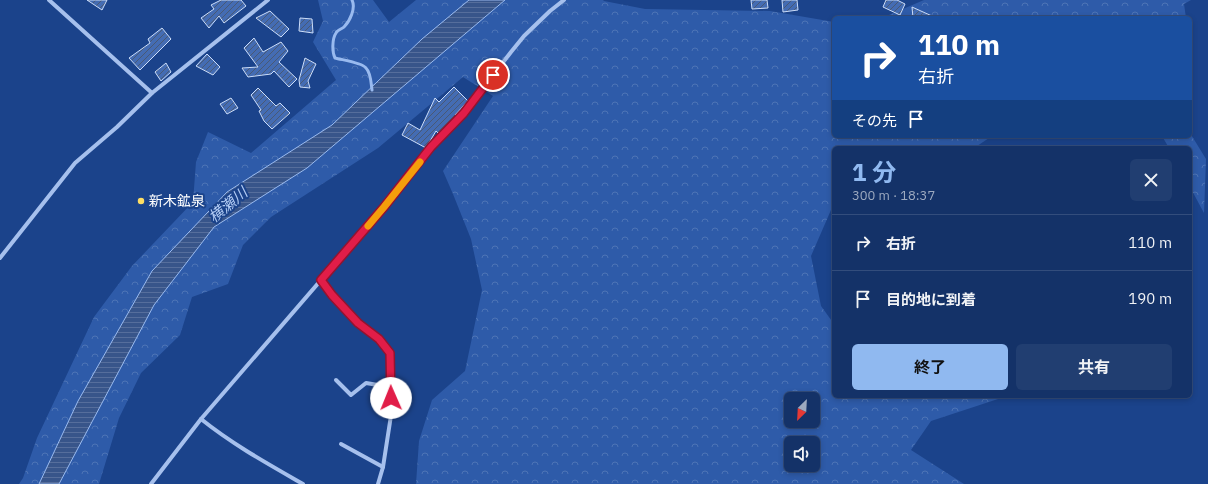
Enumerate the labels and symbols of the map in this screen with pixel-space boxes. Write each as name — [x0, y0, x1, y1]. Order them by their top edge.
pin — [476, 58, 510, 92]
water label: 横瀬川 — [204, 182, 253, 226]
place label: 新木鉱泉 — [149, 192, 205, 210]
marker: 新木鉱泉 — [136, 196, 146, 206]
position arrow — [370, 377, 412, 419]
north arrow — [784, 392, 820, 428]

